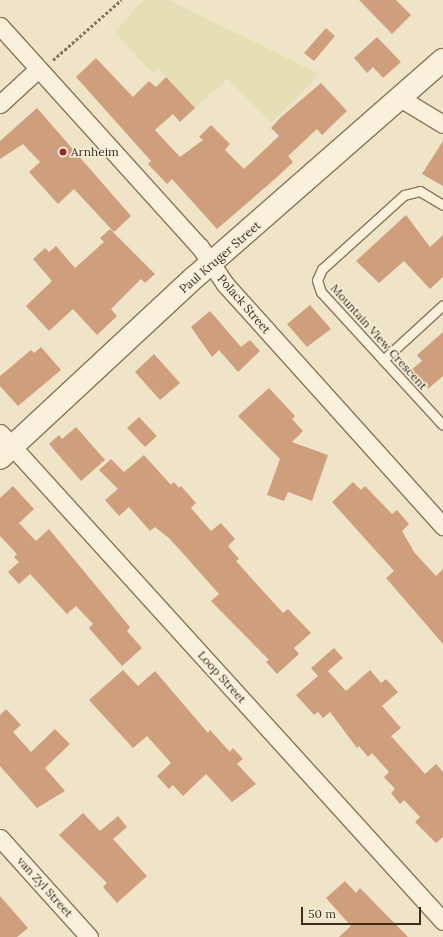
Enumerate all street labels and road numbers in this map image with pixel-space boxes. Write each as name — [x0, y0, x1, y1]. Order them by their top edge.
street label: Paul Kruger Street — [176, 218, 264, 296]
street label: Polack Street — [214, 271, 274, 337]
street label: Mountain View Crescent — [328, 281, 430, 393]
street label: Loop Street — [195, 648, 249, 706]
street label: van Zyl Street — [14, 854, 76, 920]

